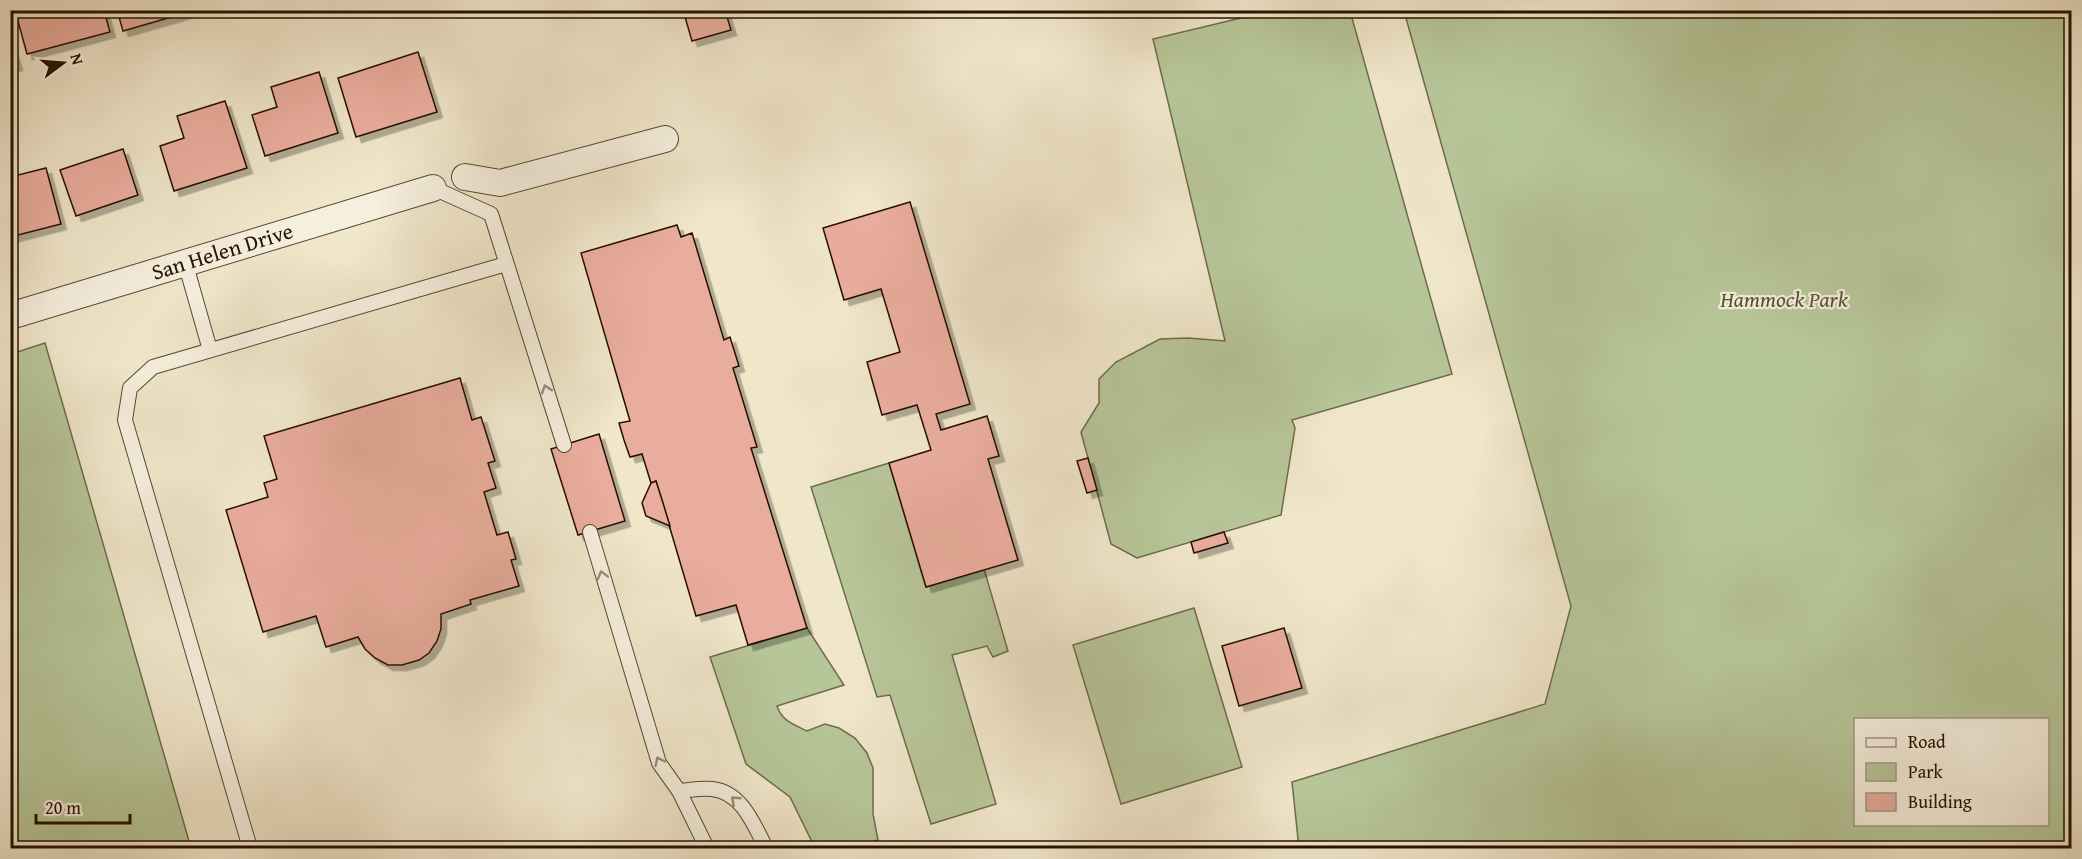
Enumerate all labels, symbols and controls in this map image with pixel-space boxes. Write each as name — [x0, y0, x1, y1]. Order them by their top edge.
north arrow — [33, 33, 93, 93]
text: N — [64, 50, 91, 68]
street label: San Helen Drive — [147, 214, 297, 288]
park label: Hammock Park — [1719, 283, 1849, 315]
one-way arrow — [541, 384, 553, 395]
one-way arrow — [597, 570, 609, 581]
legend — [1854, 718, 2049, 826]
text: Road — [1908, 728, 1946, 755]
one-way arrow — [655, 756, 667, 767]
text: Park — [1908, 758, 1944, 785]
scale bar — [36, 787, 130, 825]
text: Building — [1908, 788, 1972, 815]
text: 20 m — [45, 794, 81, 821]
one-way arrow — [731, 796, 742, 807]

